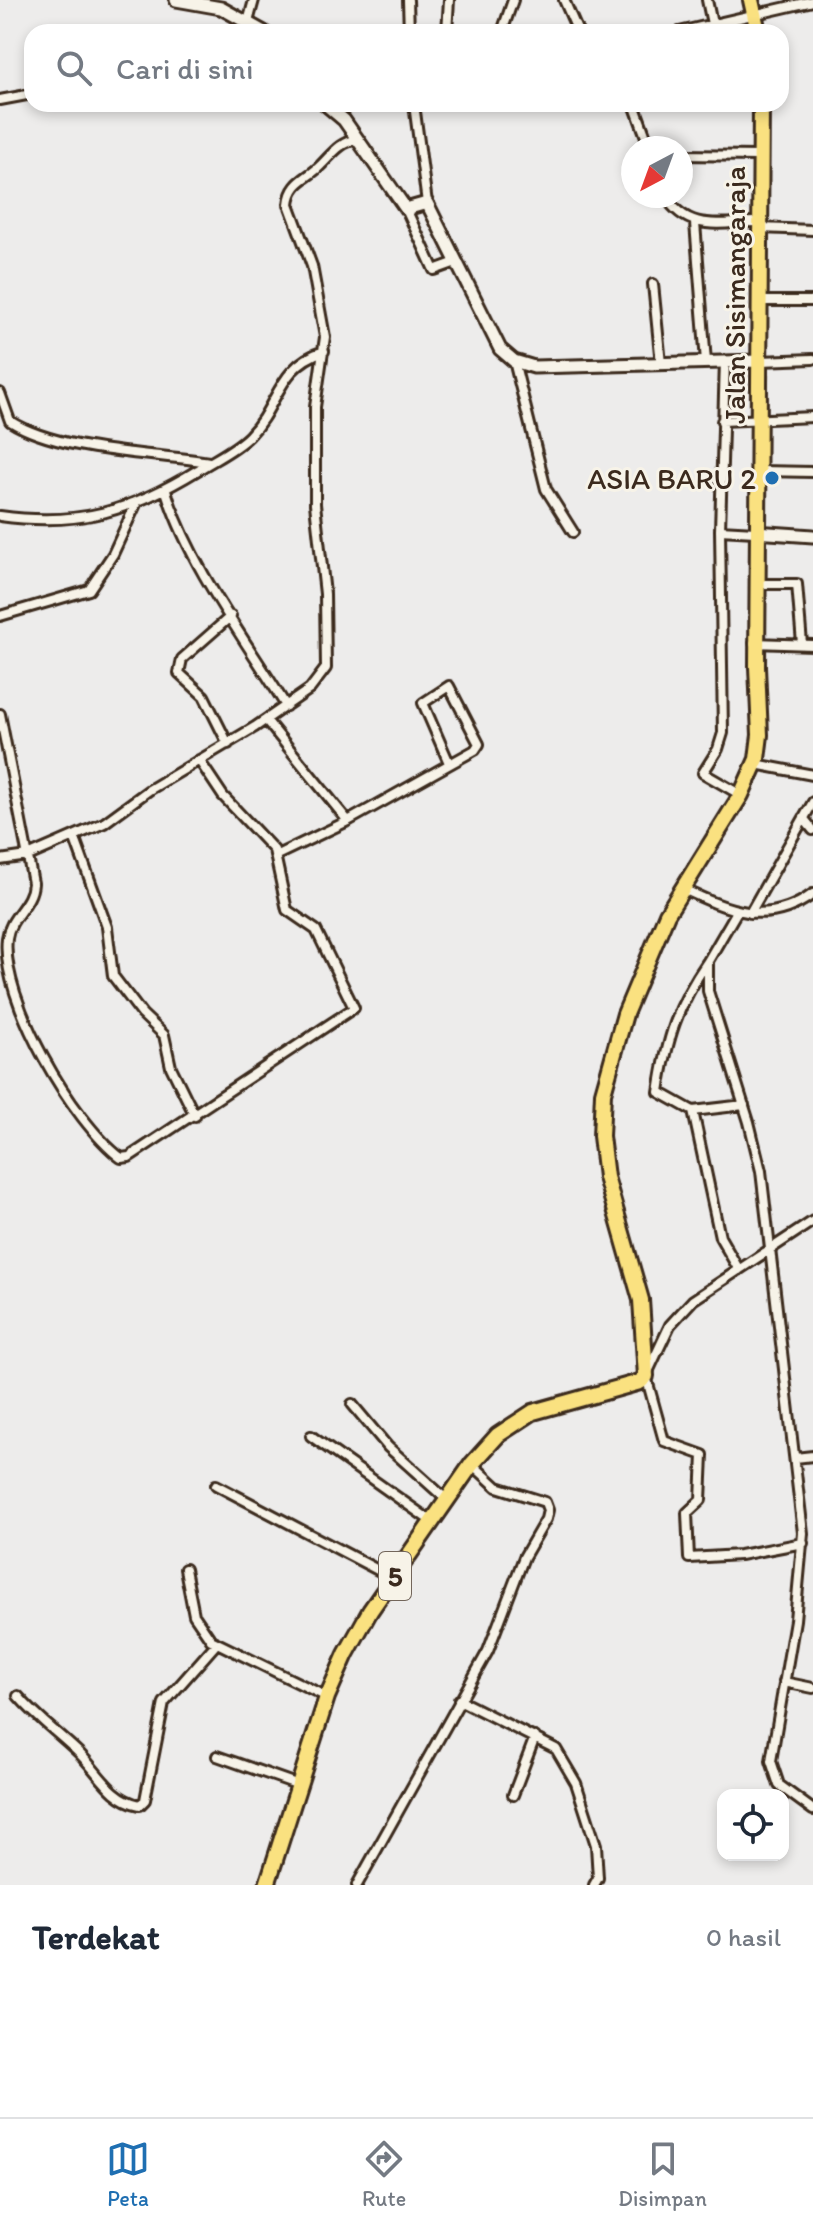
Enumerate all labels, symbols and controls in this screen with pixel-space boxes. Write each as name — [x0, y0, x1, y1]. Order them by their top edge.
search box — [24, 24, 789, 112]
icon: search — [52, 46, 96, 90]
text: Cari di sini — [116, 50, 254, 87]
north arrow — [621, 136, 693, 208]
street label: Jalan Sisimangaraja — [716, 166, 753, 424]
place label: ASIA BARU 2 — [587, 460, 756, 497]
marker: ASIA BARU 2 — [763, 469, 781, 487]
road number: 5 — [379, 1552, 411, 1600]
map controls — [717, 1789, 789, 1861]
button: locate — [717, 1789, 789, 1861]
text: Terdekat — [32, 1917, 160, 1958]
text: 0 hasil — [706, 1921, 781, 1953]
tab: Peta — [106, 2137, 150, 2212]
tab: Rute — [362, 2137, 406, 2212]
tab: Disimpan — [618, 2137, 707, 2212]

